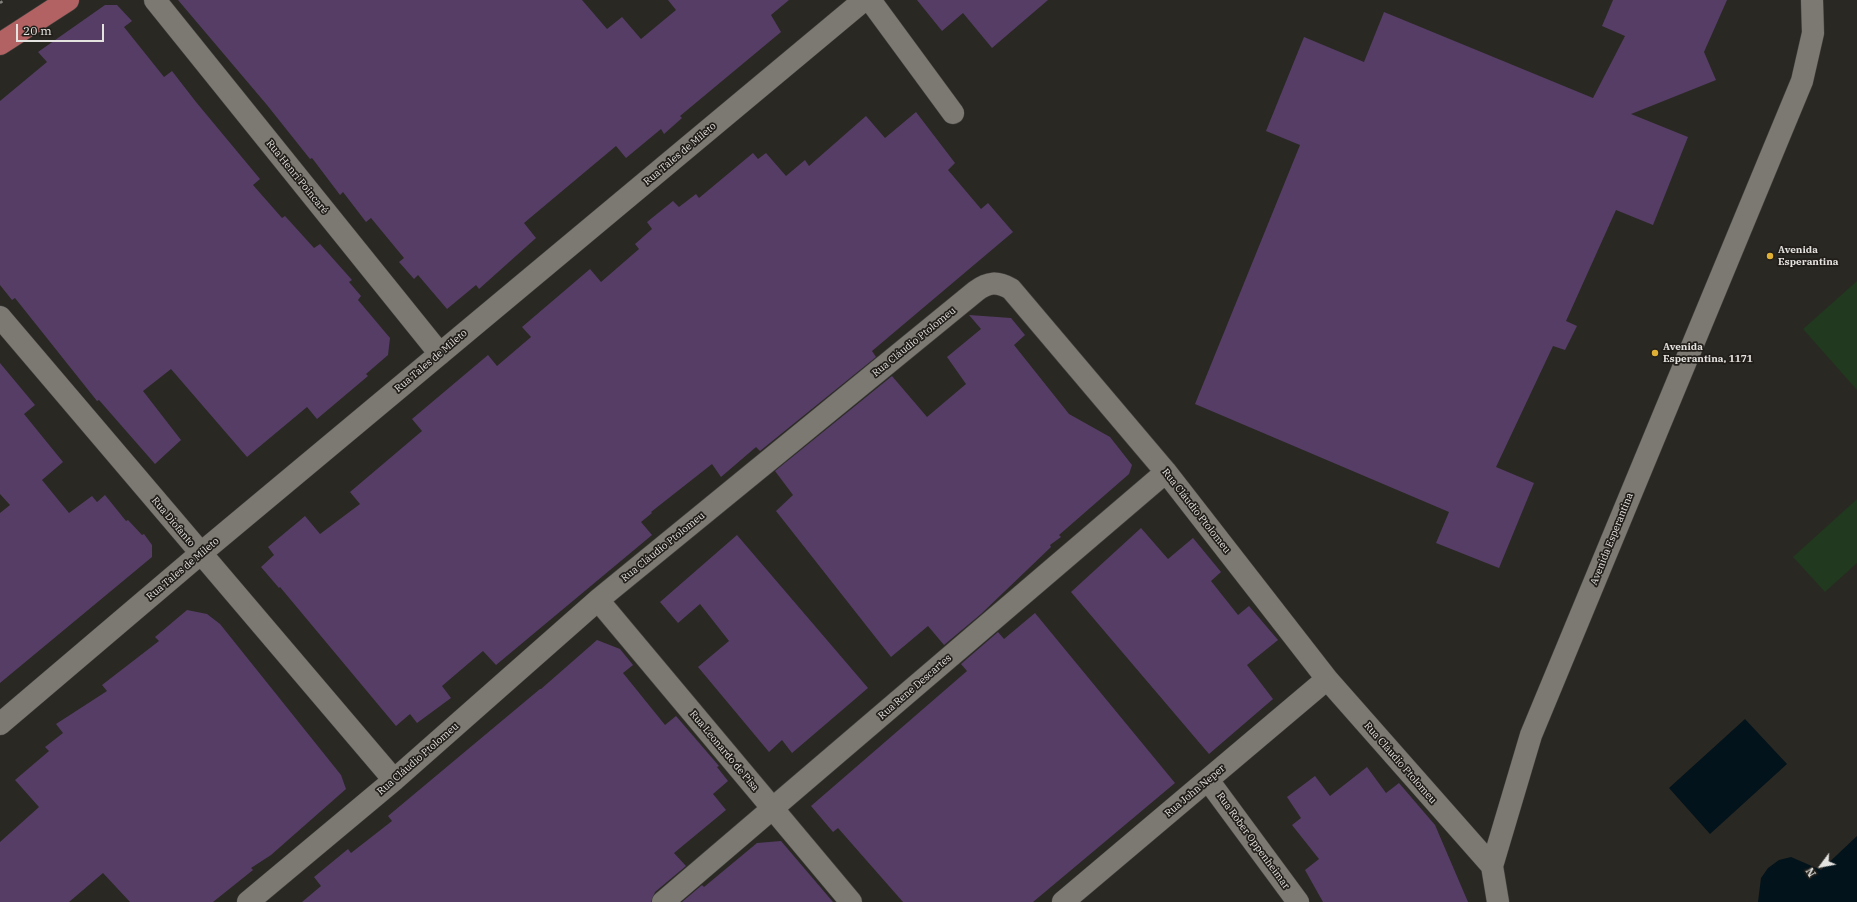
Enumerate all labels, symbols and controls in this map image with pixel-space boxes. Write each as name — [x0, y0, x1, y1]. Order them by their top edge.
scale bar — [18, 16, 106, 42]
text: 20 m — [23, 23, 52, 38]
street label: Rua Tales de Mileto — [641, 120, 719, 188]
street label: Rua Henri Poincaré — [263, 138, 331, 216]
place label: Avenida Esperantina — [1778, 244, 1838, 268]
marker: Avenida Esperantina — [1765, 251, 1775, 261]
street label: Rua Cláudio Ptolomeu — [870, 305, 958, 379]
street label: Rua Tales de Mileto — [392, 327, 470, 395]
place label: Avenida Esperantina, 1171 — [1663, 341, 1753, 364]
marker: Avenida Esperantina, 1171 — [1650, 348, 1660, 358]
street label: Rua Cláudio Ptolomeu — [1159, 466, 1233, 556]
street label: Avenida Esperantina — [1588, 491, 1636, 587]
street label: Rua Diofanto — [149, 495, 197, 549]
street label: Rua Cláudio Ptolomeu — [619, 510, 707, 584]
street label: Rua Tales de Mileto — [144, 535, 222, 603]
street label: Rua Rene Descartes — [876, 652, 954, 722]
street label: Rua Leonardo de Pisa — [687, 708, 761, 794]
street label: Rua Cláudio Ptolomeu — [375, 720, 461, 798]
street label: Rua Cláudio Ptolomeu — [1361, 720, 1439, 806]
street label: Rua John Neper — [1162, 762, 1228, 820]
street label: Rua Rober Oppenheimar — [1214, 790, 1292, 892]
north arrow — [1801, 846, 1841, 886]
text: N — [1803, 865, 1819, 880]

